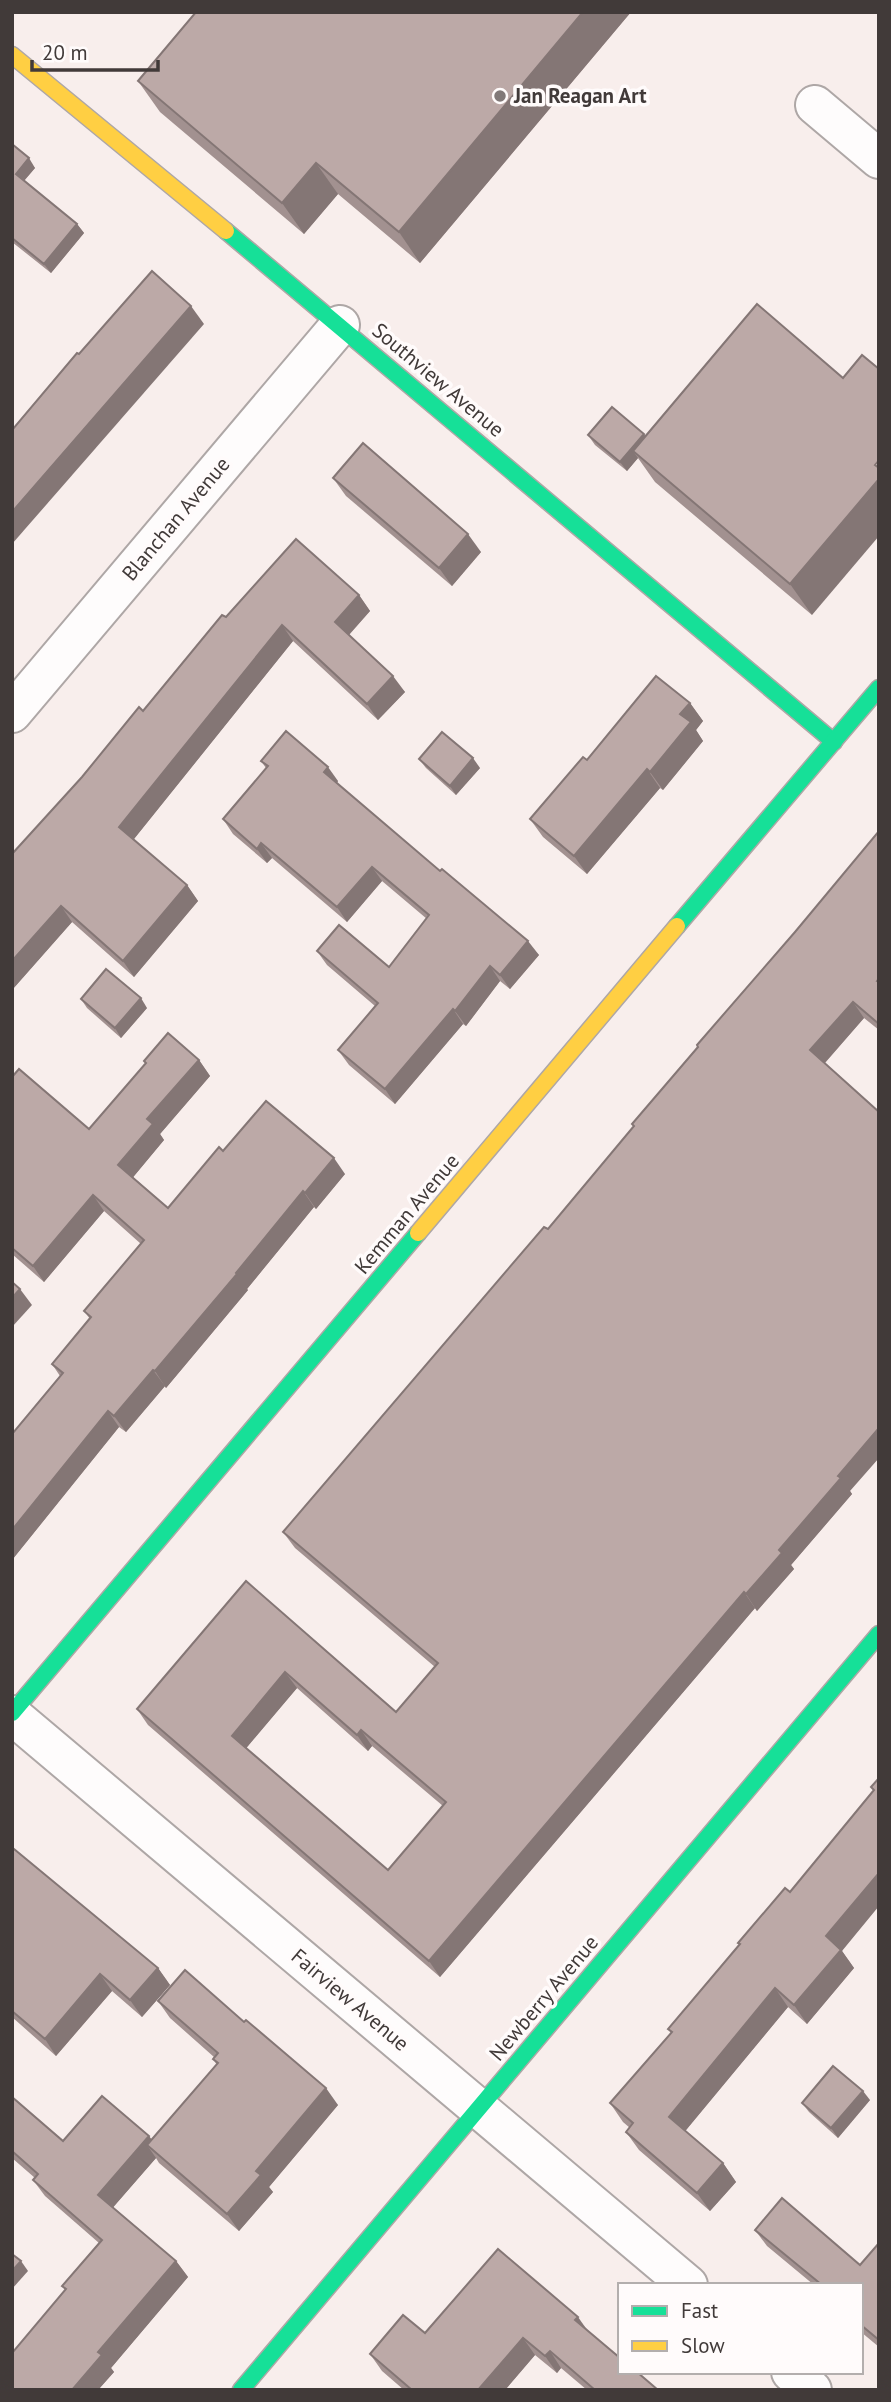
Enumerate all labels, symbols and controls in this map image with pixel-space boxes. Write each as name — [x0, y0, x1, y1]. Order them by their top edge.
scale bar — [32, 28, 158, 72]
text: 20 m — [42, 39, 88, 66]
place label: Jan Reagan Art — [513, 82, 647, 109]
marker: Jan Reagan Art — [492, 88, 508, 104]
street label: Southview Avenue — [367, 317, 510, 443]
street label: Blanchan Avenue — [116, 451, 235, 586]
street label: Kemman Avenue — [348, 1148, 465, 1279]
street label: Newberry Avenue — [483, 1929, 604, 2066]
street label: Fairview Avenue — [286, 1942, 415, 2057]
legend — [618, 2283, 863, 2374]
text: Fast — [681, 2297, 718, 2324]
text: Slow — [681, 2332, 725, 2359]

